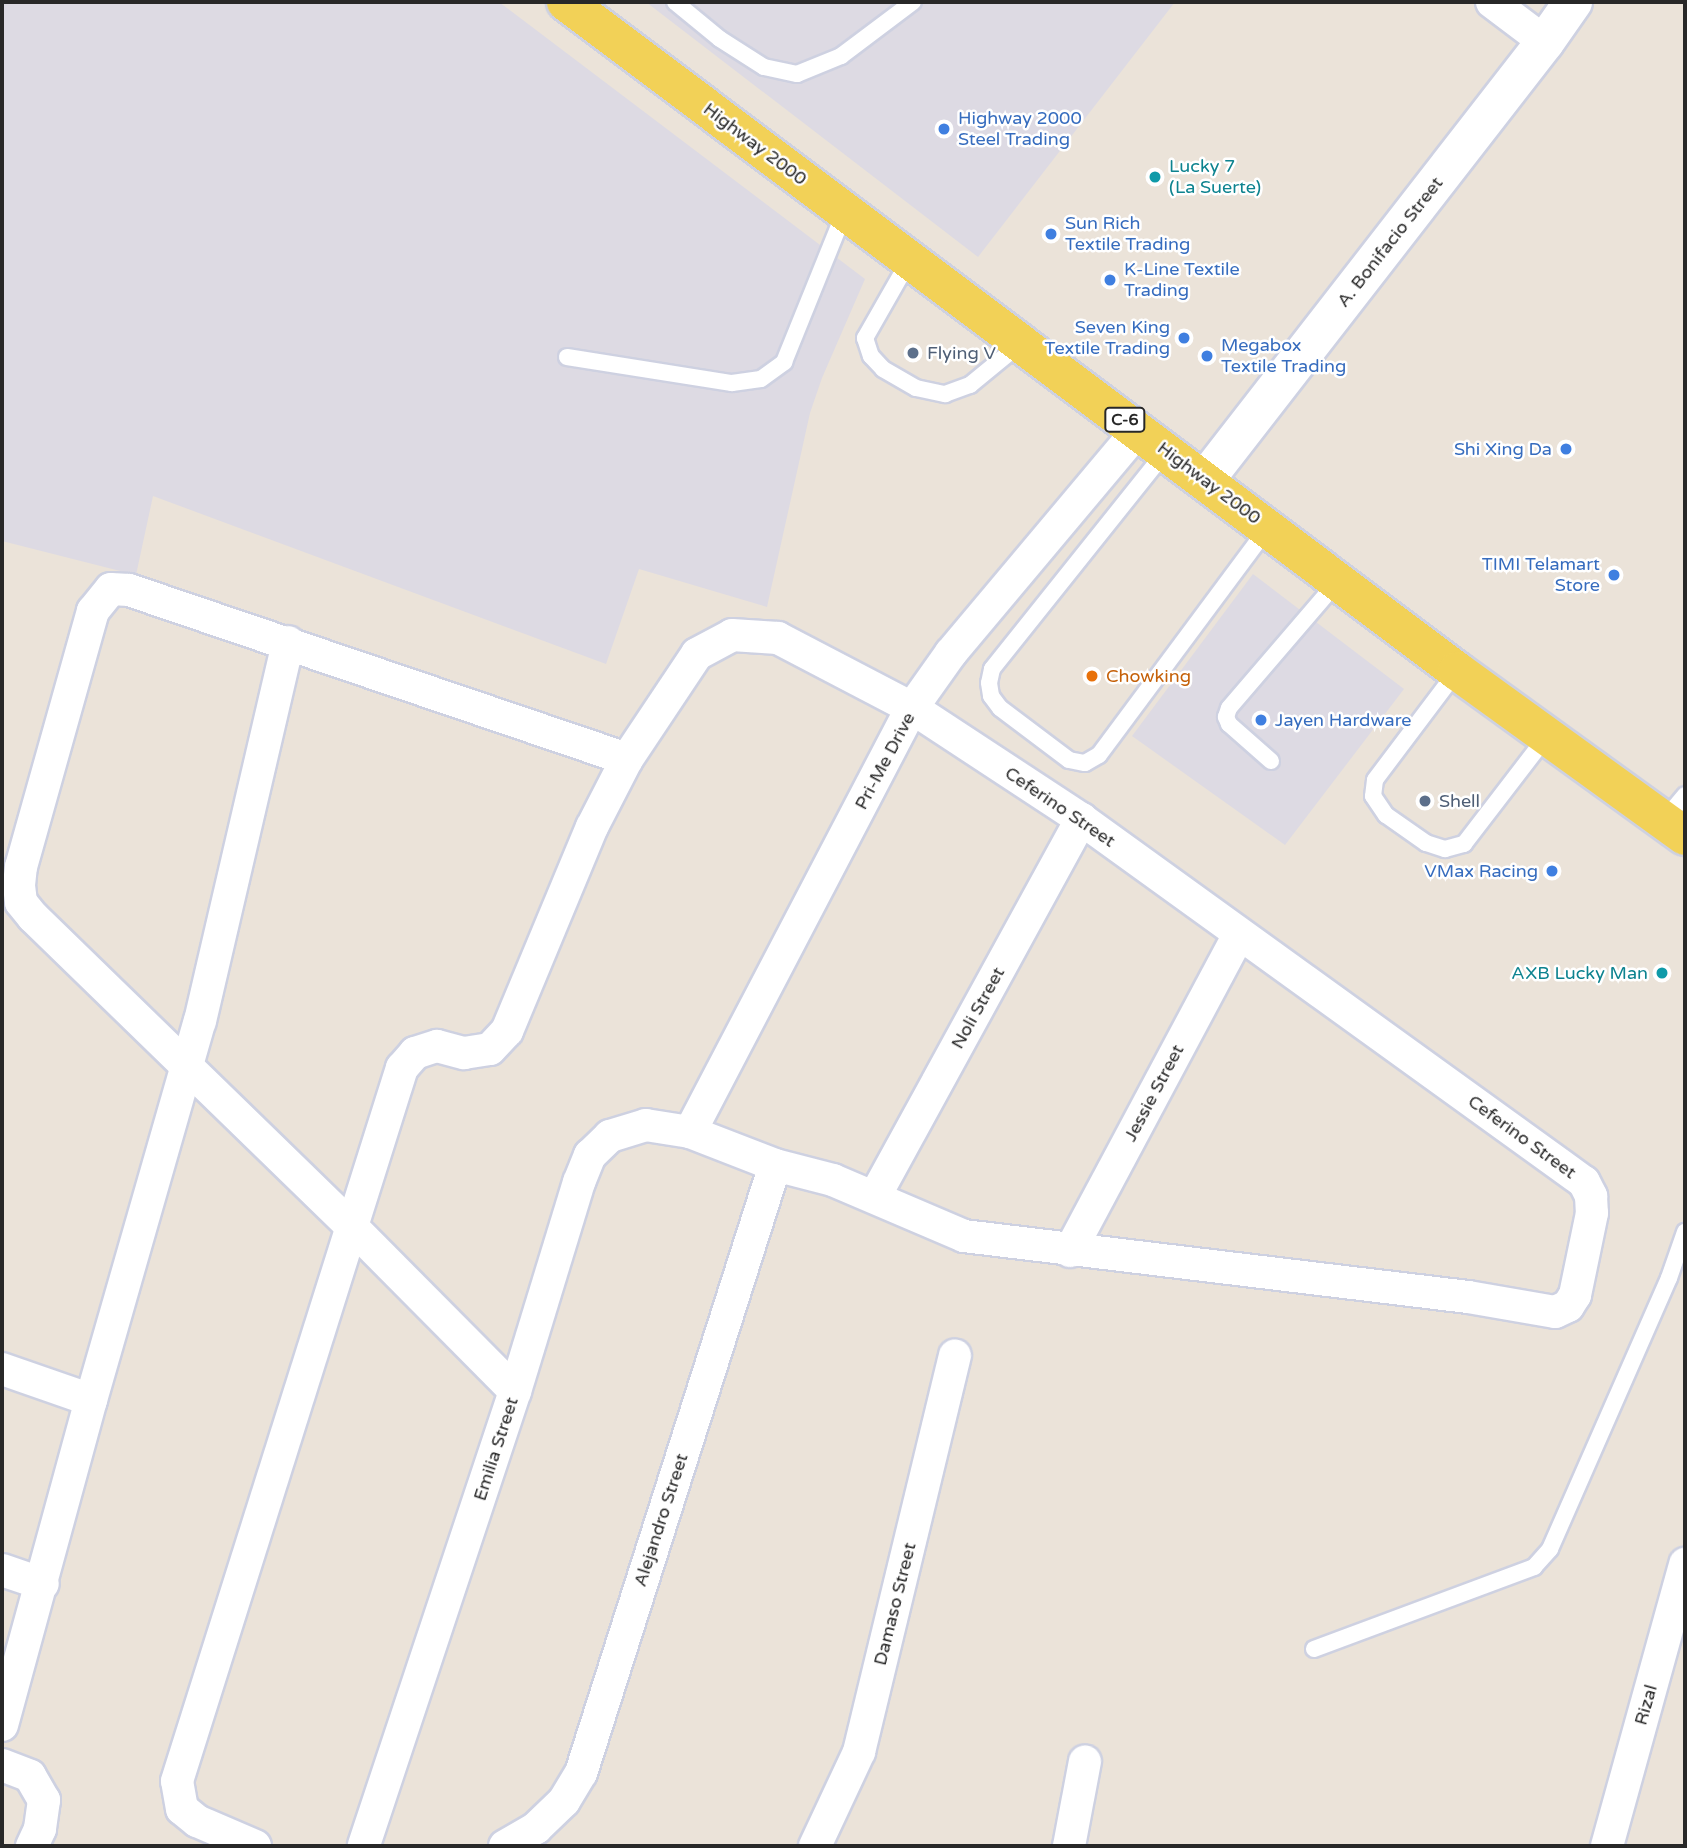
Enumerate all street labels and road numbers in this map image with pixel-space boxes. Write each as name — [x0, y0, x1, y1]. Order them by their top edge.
street label: Highway 2000 — [699, 98, 811, 190]
street label: A. Bonifacio Street — [1332, 173, 1448, 311]
road number: C-6 — [1104, 408, 1146, 432]
street label: Highway 2000 — [1153, 437, 1265, 529]
street label: Pri-Me Drive — [850, 709, 920, 813]
street label: Ceferino Street — [1001, 762, 1119, 852]
street label: Noli Street — [947, 963, 1009, 1053]
street label: Jessie Street — [1119, 1041, 1189, 1145]
street label: Ceferino Street — [1464, 1091, 1580, 1183]
street label: Emilia Street — [469, 1395, 523, 1503]
street label: Alejandro Street — [629, 1451, 693, 1589]
street label: Damaso Street — [869, 1540, 921, 1668]
street label: Rizal — [1630, 1682, 1662, 1728]

